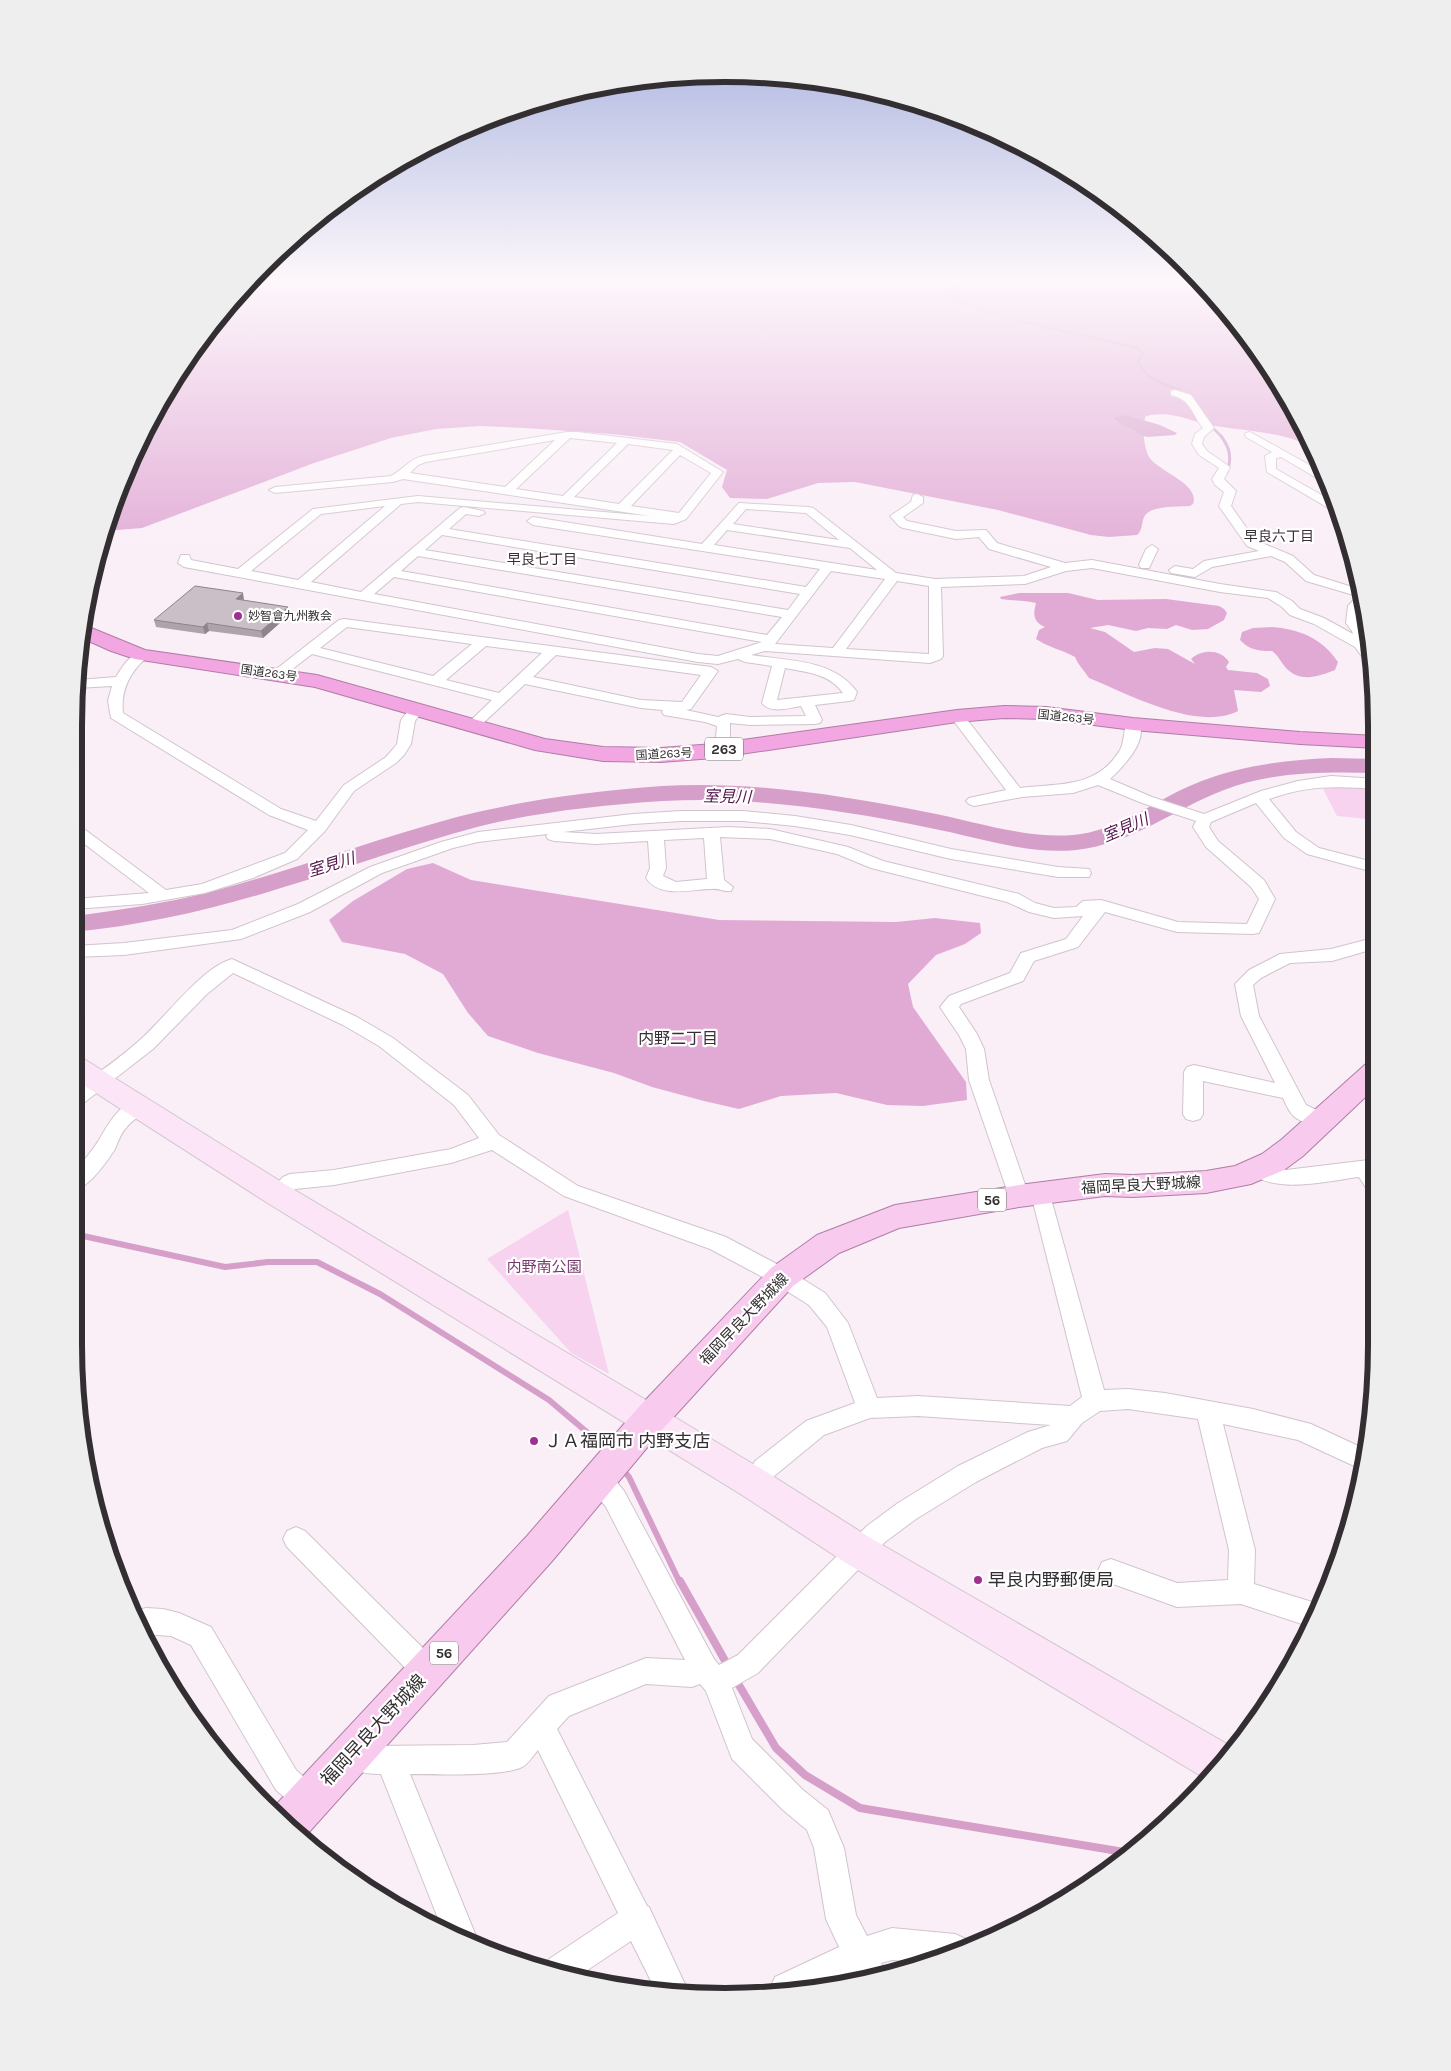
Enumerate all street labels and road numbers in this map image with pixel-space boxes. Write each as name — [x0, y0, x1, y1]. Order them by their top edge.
street label: 国道263号 — [240, 662, 298, 684]
street label: 国道263号 — [1037, 707, 1095, 727]
road number: 263 — [705, 738, 743, 761]
street label: 国道263号 — [635, 746, 693, 762]
street label: 福岡早良大野城線 — [1081, 1173, 1201, 1197]
road number: 56 — [978, 1188, 1006, 1212]
street label: 福岡早良大野城線 — [696, 1270, 792, 1368]
road number: 56 — [430, 1642, 458, 1665]
street label: 福岡早良大野城線 — [316, 1670, 430, 1790]

